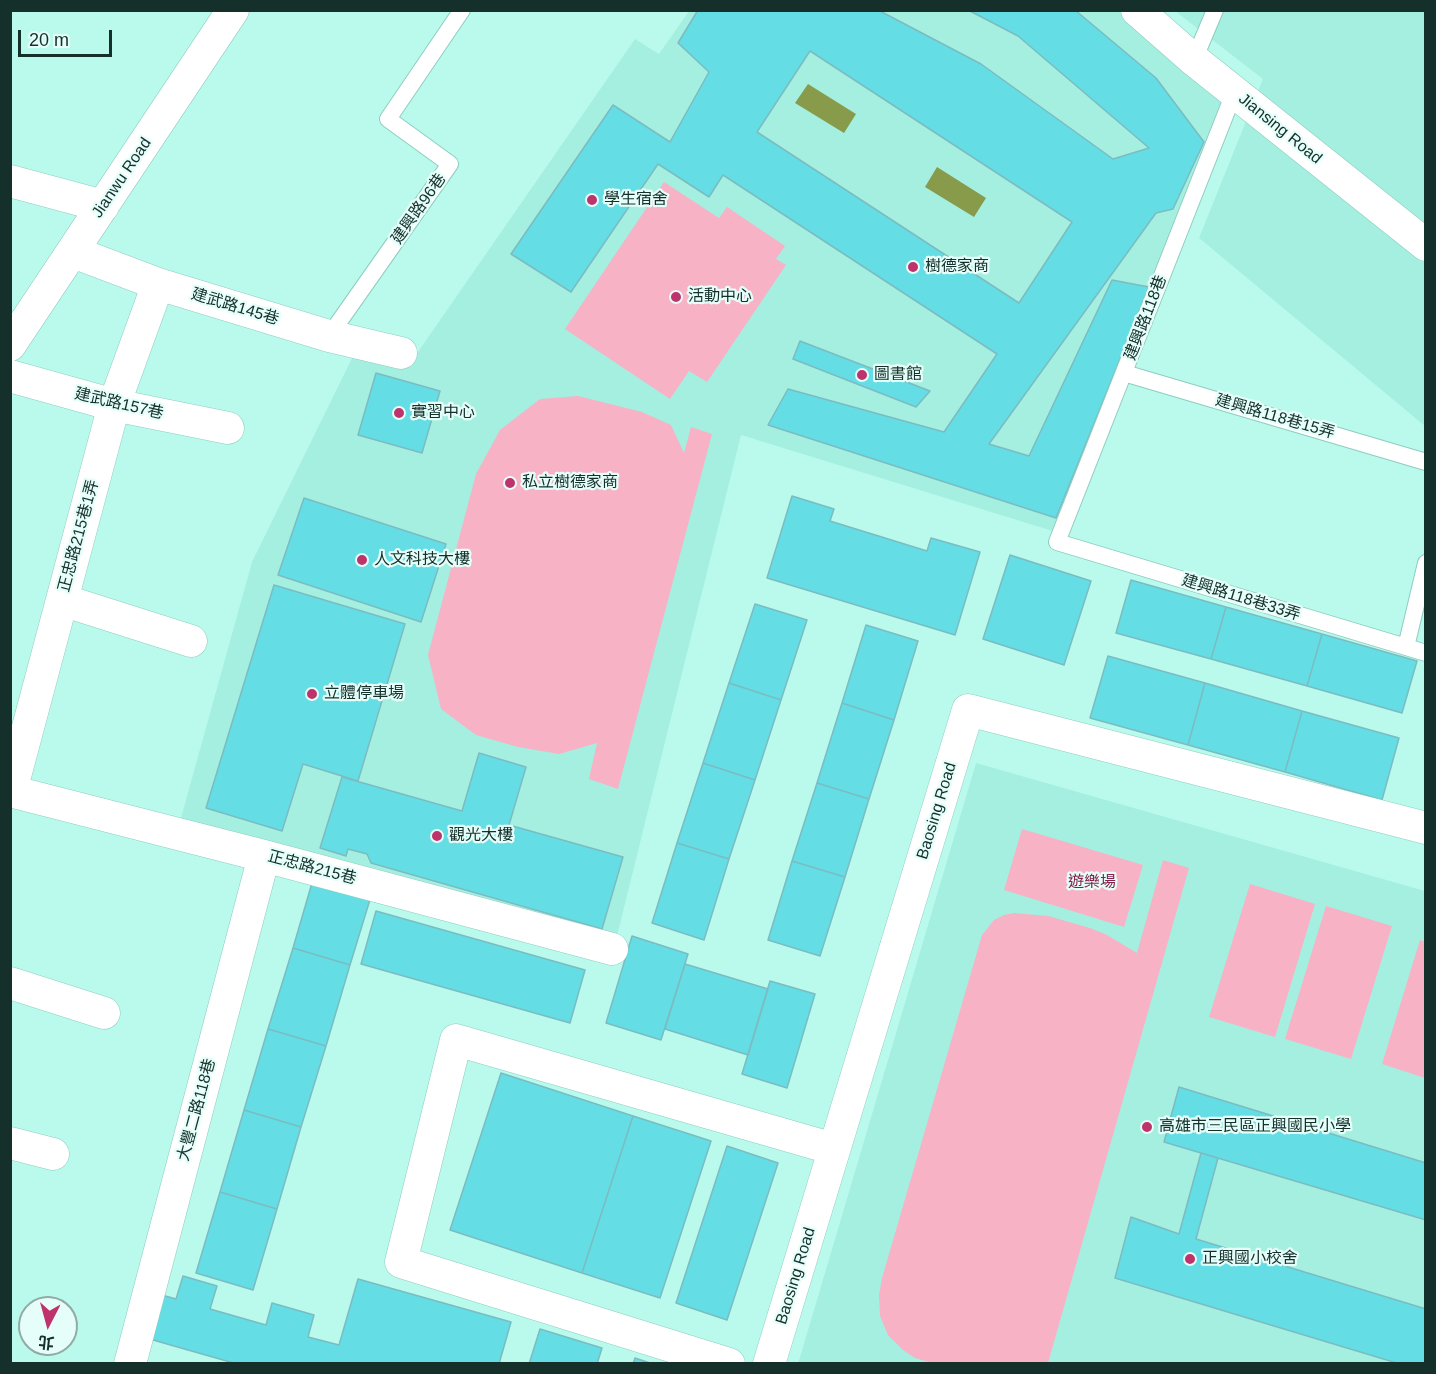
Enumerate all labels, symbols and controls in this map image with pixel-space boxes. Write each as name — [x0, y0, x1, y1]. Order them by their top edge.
scale bar — [21, 18, 116, 56]
text: 20 m — [29, 30, 69, 50]
street label: Jiansing Road — [1235, 90, 1325, 168]
street label: Jianwu Road — [88, 134, 156, 222]
street label: 建興路96巷 — [388, 170, 450, 248]
place label: 學生宿舍 — [604, 190, 668, 210]
marker: 學生宿舍 — [585, 193, 599, 207]
place label: 樹德家商 — [925, 257, 989, 277]
marker: 樹德家商 — [906, 260, 920, 274]
street label: 建興路118巷 — [1121, 273, 1171, 363]
street label: 建武路145巷 — [189, 285, 281, 329]
place label: 活動中心 — [688, 287, 752, 307]
marker: 活動中心 — [669, 290, 683, 304]
place label: 圖書館 — [874, 365, 922, 385]
marker: 圖書館 — [855, 368, 869, 382]
street label: 建武路157巷 — [73, 384, 165, 424]
street label: 建興路118巷15弄 — [1213, 391, 1337, 443]
place label: 實習中心 — [411, 403, 475, 423]
marker: 實習中心 — [392, 406, 406, 420]
place label: 私立樹德家商 — [522, 473, 618, 493]
marker: 私立樹德家商 — [503, 476, 517, 490]
street label: 正忠路215巷1弄 — [55, 478, 103, 594]
place label: 人文科技大樓 — [374, 550, 470, 570]
marker: 人文科技大樓 — [355, 553, 369, 567]
street label: 建興路118巷33弄 — [1179, 571, 1303, 625]
place label: 立體停車場 — [324, 684, 404, 704]
marker: 立體停車場 — [305, 687, 319, 701]
street label: Baosing Road — [913, 760, 961, 862]
place label: 觀光大樓 — [449, 826, 513, 846]
marker: 觀光大樓 — [430, 829, 444, 843]
street label: 正忠路215巷 — [266, 847, 358, 889]
park label: 遊樂場 — [1068, 873, 1116, 893]
street label: 大豐二路118巷 — [174, 1057, 220, 1163]
place label: 高雄市三民區正興國民小學 — [1159, 1117, 1351, 1137]
marker: 高雄市三民區正興國民小學 — [1140, 1120, 1154, 1134]
street label: Baosing Road — [772, 1225, 820, 1327]
place label: 正興國小校舍 — [1202, 1249, 1298, 1269]
marker: 正興國小校舍 — [1183, 1252, 1197, 1266]
north arrow — [18, 1296, 78, 1356]
text: 北 — [37, 1333, 55, 1352]

